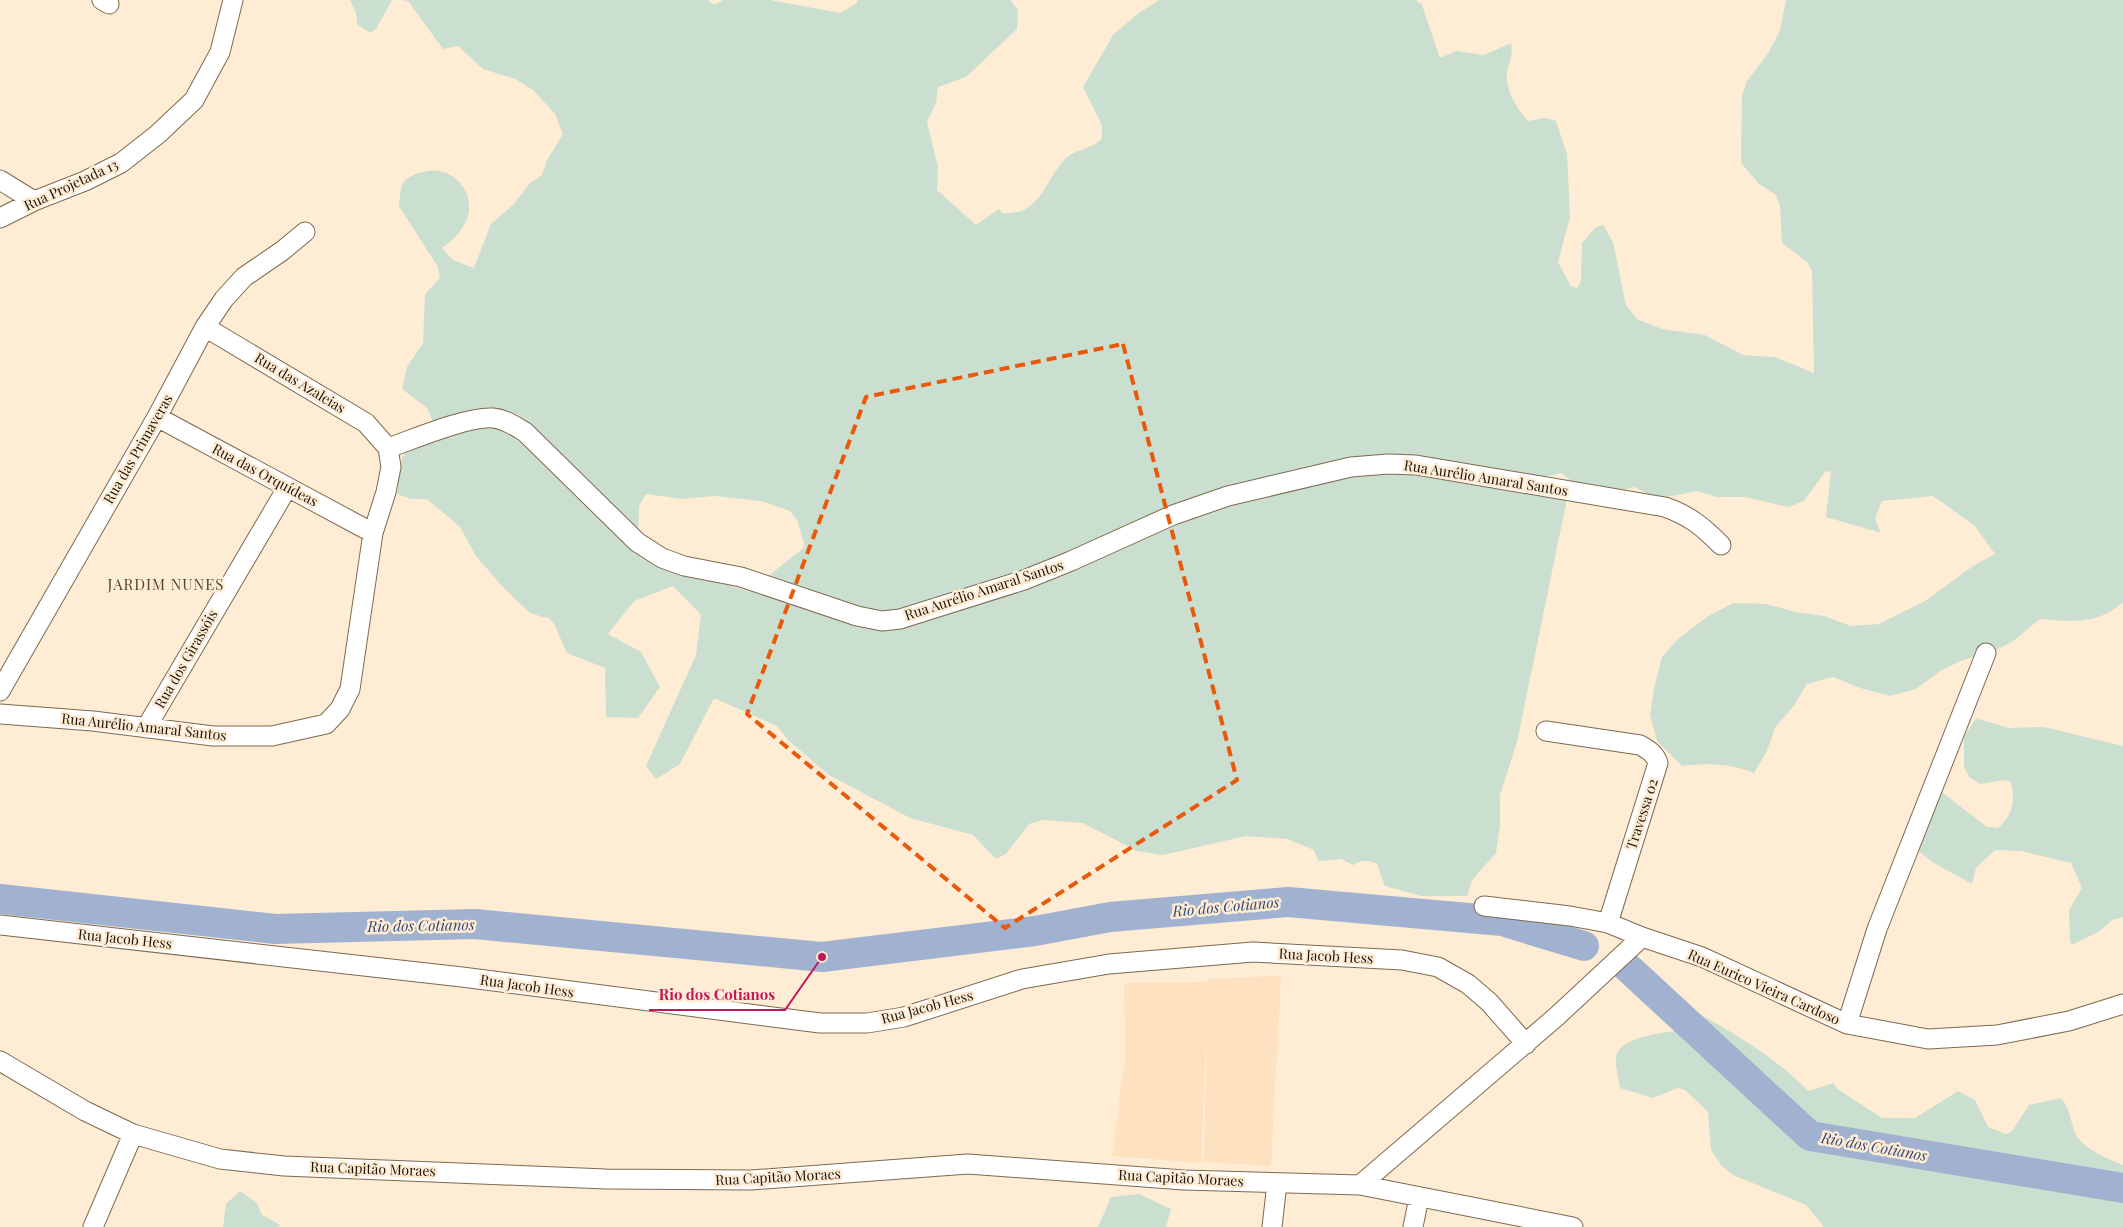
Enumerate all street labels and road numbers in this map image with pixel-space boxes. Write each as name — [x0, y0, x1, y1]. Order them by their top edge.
street label: Rua Projetada 13 — [21, 154, 121, 215]
street label: Rua das Azaleias — [251, 348, 349, 417]
street label: Rua das Primaveras — [98, 391, 177, 507]
street label: Rua das Orquídeas — [209, 439, 321, 510]
street label: Rua Aurélio Amaral Santos — [1403, 455, 1570, 500]
street label: Rua Aurélio Amaral Santos — [902, 555, 1066, 624]
street label: Rua dos Girassóis — [150, 606, 221, 711]
street label: Rua Aurélio Amaral Santos — [60, 708, 228, 745]
street label: Travessa 02 — [1621, 776, 1662, 852]
street label: Rua Jacob Hess — [77, 924, 173, 953]
street label: Rua Jacob Hess — [1278, 944, 1374, 967]
street label: Rua Eurico Vieira Cardoso — [1685, 944, 1844, 1029]
street label: Rua Jacob Hess — [479, 970, 575, 1001]
street label: Rua Jacob Hess — [879, 985, 975, 1028]
street label: Rua Capitão Moraes — [310, 1157, 436, 1180]
street label: Rua Capitão Moraes — [715, 1164, 841, 1189]
street label: Rua Capitão Moraes — [1118, 1165, 1244, 1190]

